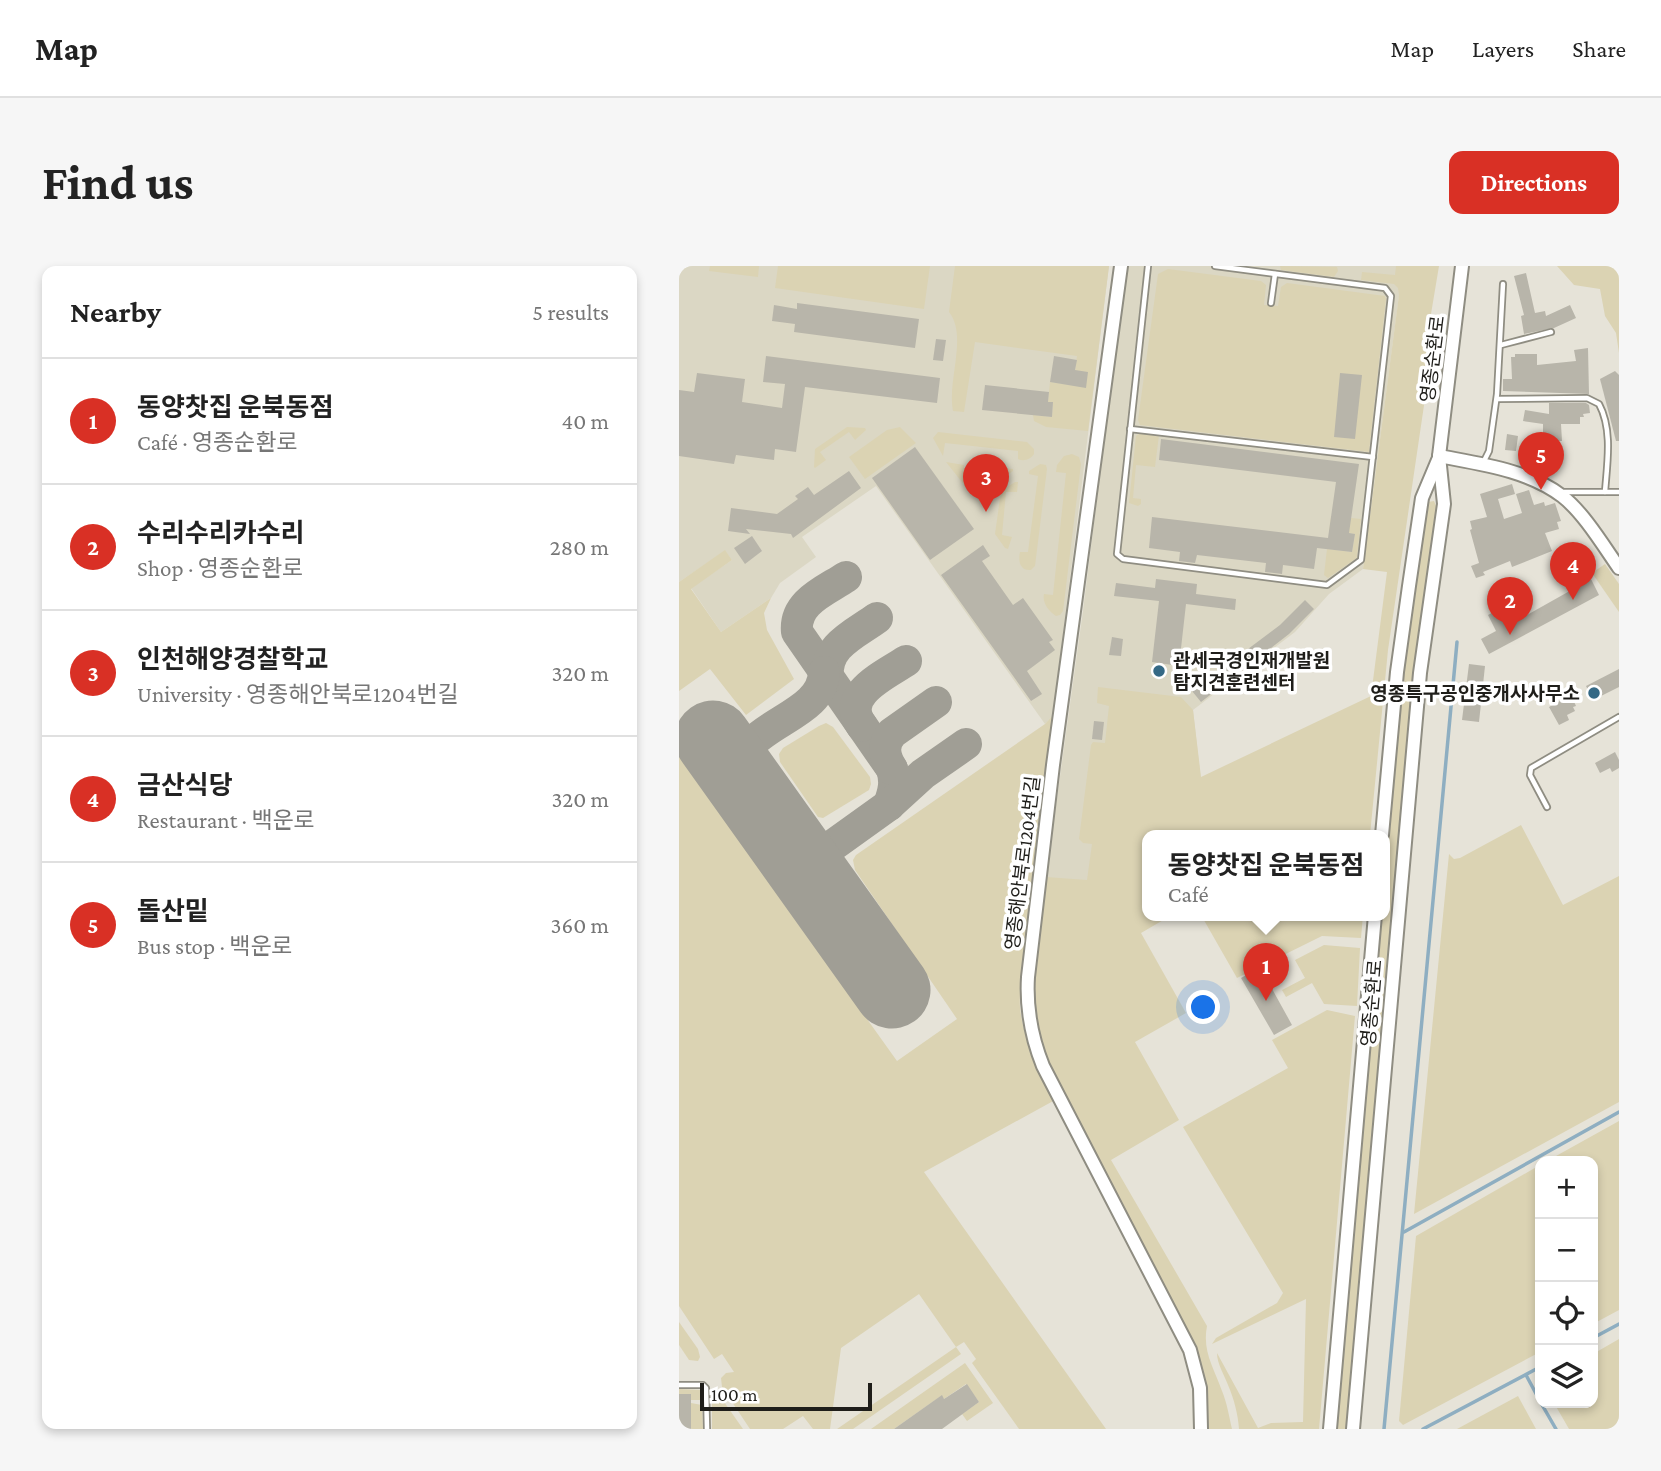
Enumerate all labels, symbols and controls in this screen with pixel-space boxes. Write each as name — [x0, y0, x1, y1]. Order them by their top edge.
text: Map — [35, 30, 98, 67]
text: Map — [1390, 35, 1434, 62]
text: Layers — [1472, 35, 1534, 62]
text: Share — [1572, 35, 1626, 62]
button: Directions — [1449, 151, 1619, 214]
text: Find us — [42, 155, 194, 210]
text: Nearby — [70, 295, 161, 328]
text: 5 results — [532, 299, 609, 325]
street label: 영종순환로 — [1417, 314, 1448, 404]
text: 동양찻집 운북동점 — [137, 393, 333, 422]
text: 1 — [89, 408, 97, 434]
text: 40 m — [561, 408, 609, 434]
text: Café · 영종순환로 — [137, 429, 298, 455]
pin: 5 — [1518, 432, 1564, 490]
pin: 3 — [963, 454, 1009, 512]
text: 수리수리카수리 — [137, 519, 304, 548]
text: 2 — [87, 534, 99, 560]
text: 280 m — [550, 534, 609, 560]
pin: 4 — [1550, 542, 1596, 600]
text: Shop · 영종순환로 — [137, 555, 304, 581]
pin: 2 — [1487, 577, 1533, 635]
text: 인천해양경찰학교 — [137, 645, 328, 674]
place label: 관세국경인재개발원 탐지견훈련센터 — [1173, 650, 1330, 693]
text: 3 — [87, 660, 99, 686]
text: 320 m — [551, 660, 609, 686]
marker: 관세국경인재개발원 탐지견훈련센터 — [1151, 663, 1167, 679]
text: University · 영종해안북로1204번길 — [137, 681, 459, 707]
place label: 영종특구공인중개사사무소 — [1370, 683, 1580, 704]
marker: 영종특구공인중개사사무소 — [1586, 685, 1602, 701]
text: 금산식당 — [137, 771, 233, 800]
street label: 영종해안북로1204번길 — [1001, 775, 1044, 952]
text: 4 — [87, 786, 99, 812]
text: 320 m — [551, 786, 609, 812]
text: Restaurant · 백운로 — [137, 807, 315, 833]
popup — [1142, 830, 1390, 921]
text: 동양찻집 운북동점 — [1168, 851, 1364, 880]
text: Café — [1168, 881, 1209, 907]
text: 돌산밑 — [137, 897, 209, 926]
text: 5 — [87, 912, 99, 938]
text: 360 m — [551, 912, 609, 938]
text: Bus stop · 백운로 — [137, 933, 293, 959]
pin: 1 — [1243, 943, 1289, 1001]
street label: 영종순환로 — [1357, 959, 1386, 1047]
your location — [1186, 990, 1220, 1024]
map controls — [1535, 1156, 1598, 1408]
button: + — [1535, 1156, 1598, 1219]
button: − — [1535, 1219, 1598, 1282]
button: locate — [1535, 1282, 1598, 1345]
button: layers — [1535, 1345, 1598, 1408]
scale bar — [700, 1380, 871, 1412]
text: 100 m — [711, 1384, 758, 1405]

